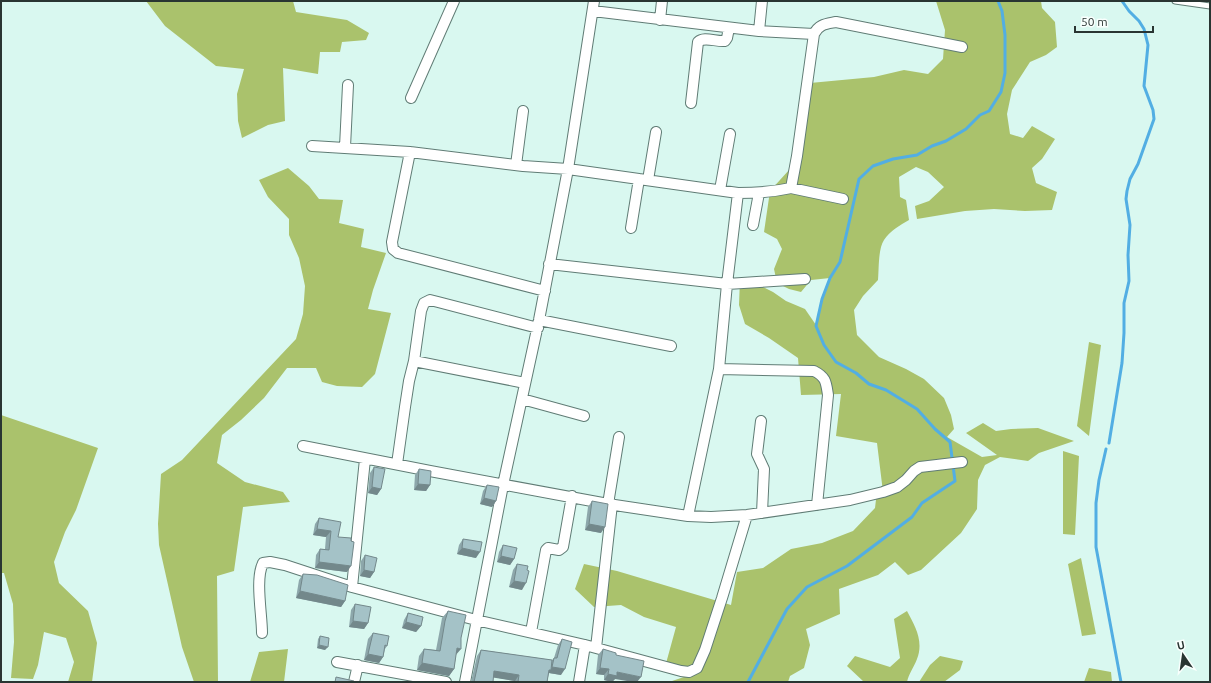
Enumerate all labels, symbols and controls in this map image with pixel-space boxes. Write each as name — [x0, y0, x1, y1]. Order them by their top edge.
scale bar — [1075, 8, 1153, 34]
text: 50 m — [1081, 15, 1108, 28]
north arrow — [1163, 635, 1203, 675]
text: U — [1176, 639, 1186, 652]

